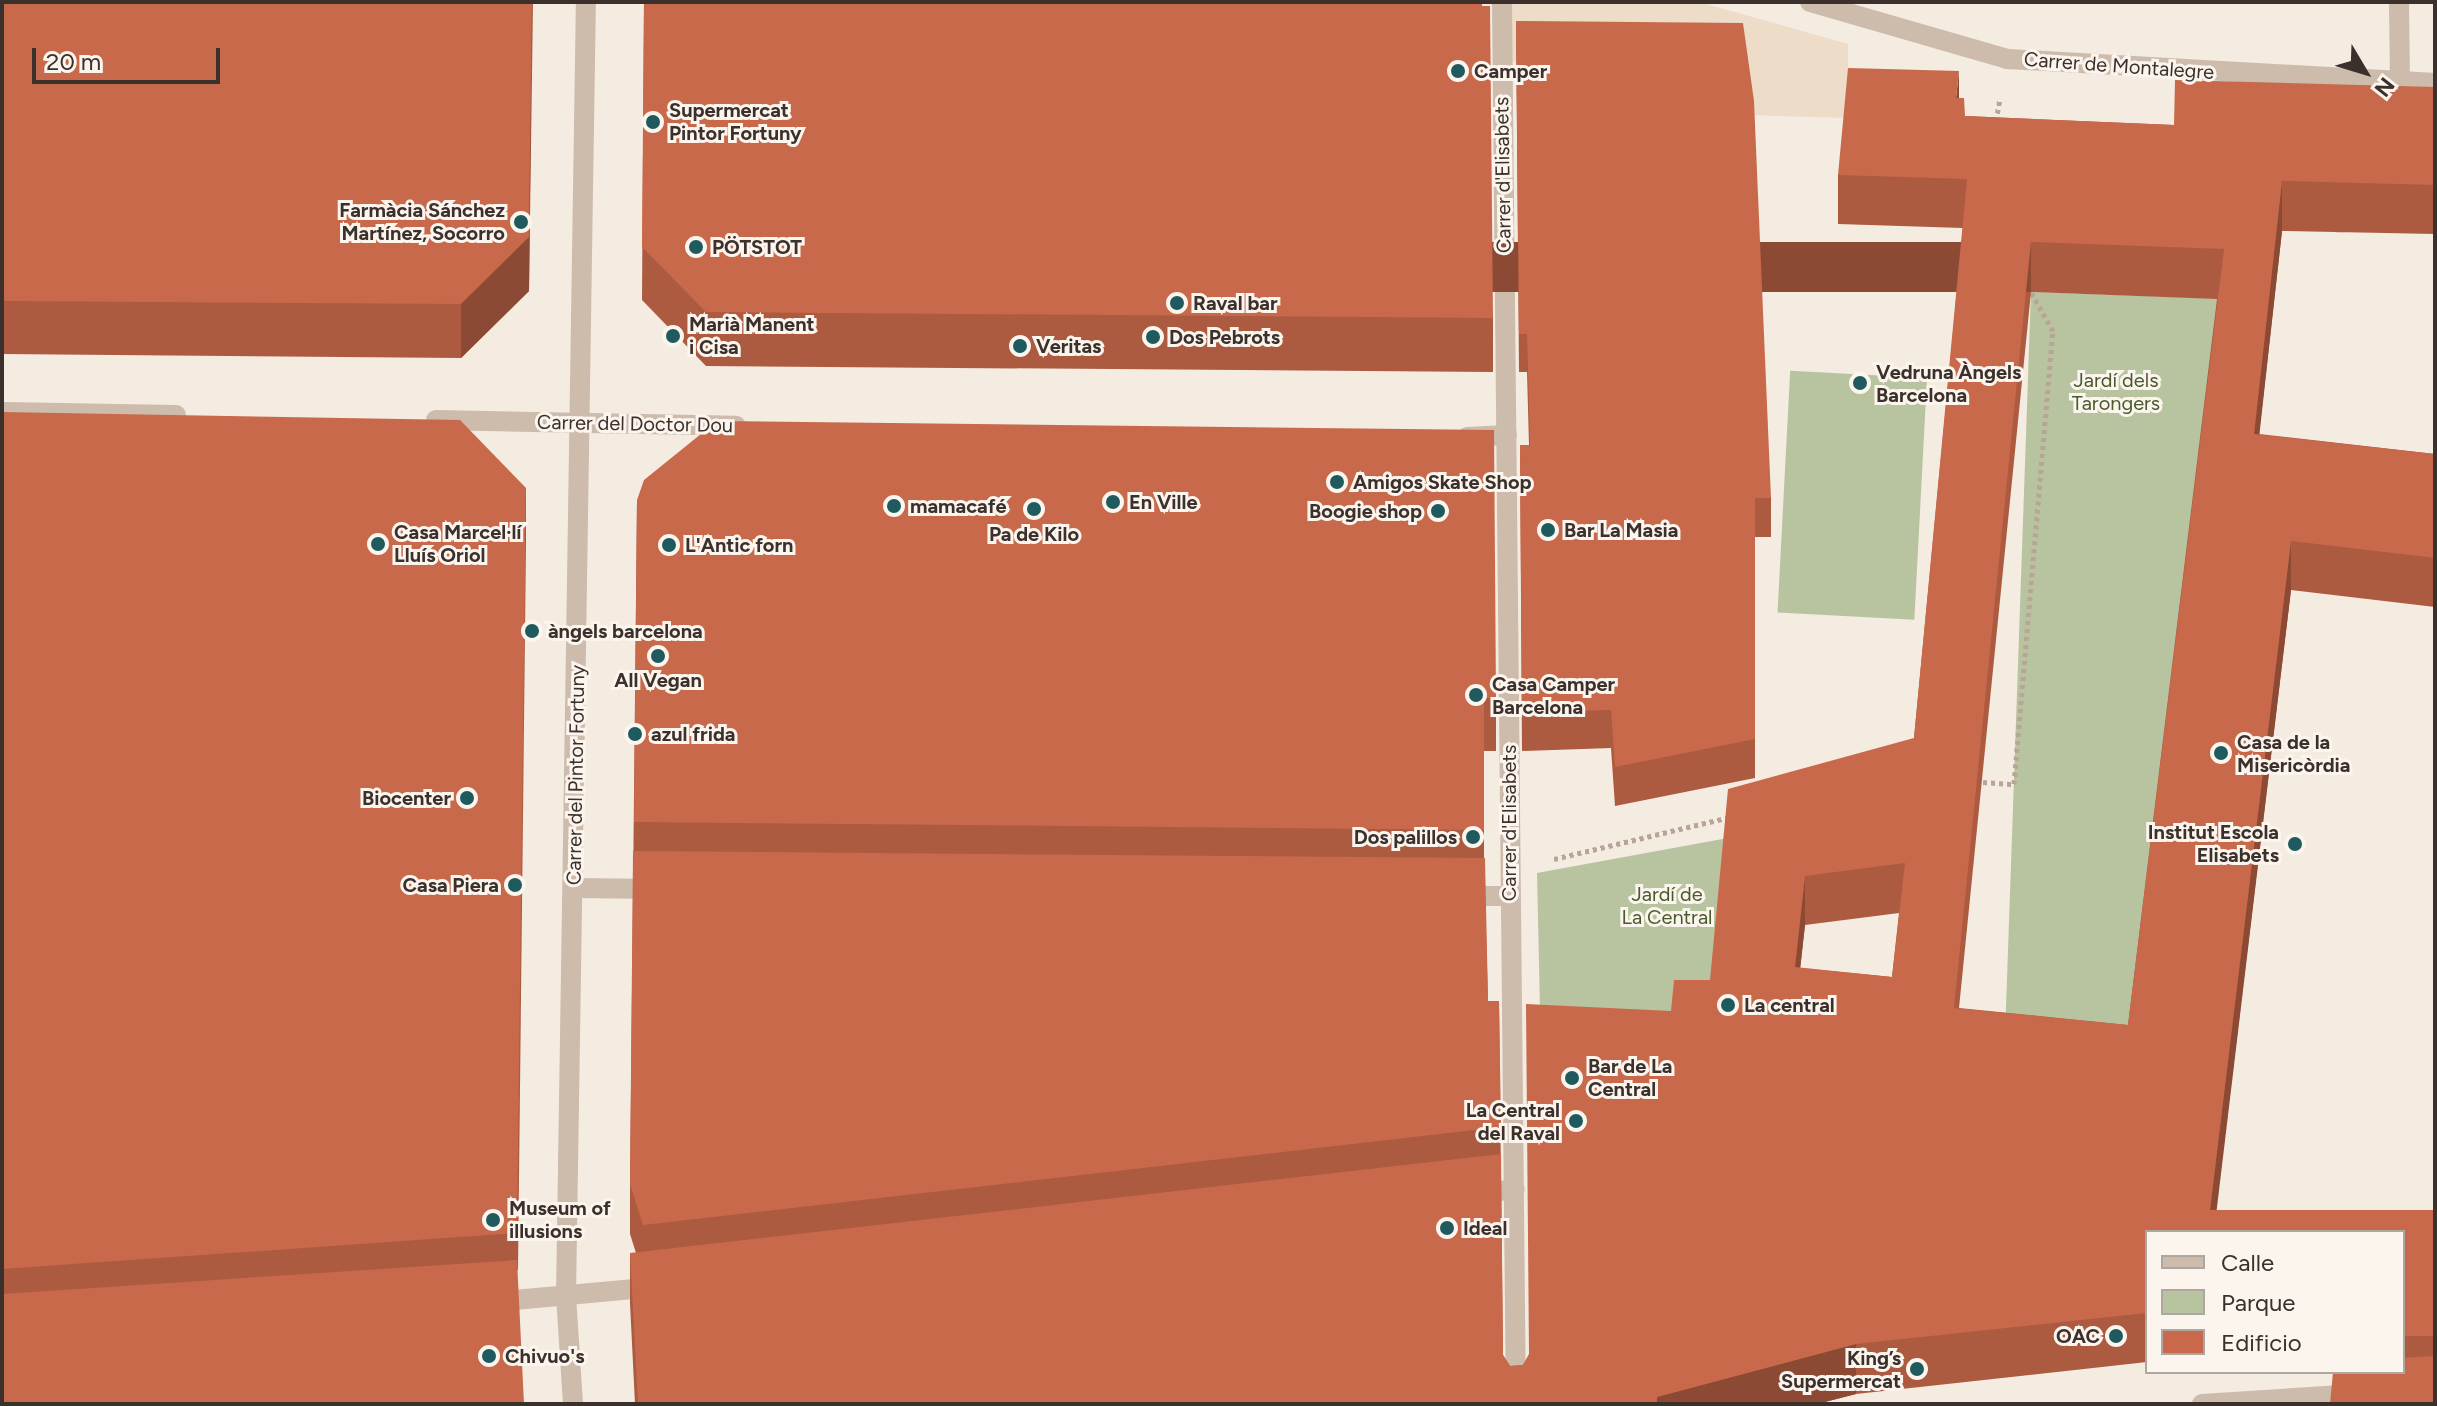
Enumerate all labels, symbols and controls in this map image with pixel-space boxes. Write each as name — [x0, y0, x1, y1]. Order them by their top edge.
scale bar — [36, 32, 224, 82]
north arrow — [2325, 32, 2405, 112]
text: 20 m — [46, 47, 101, 76]
street label: Carrer de Montalegre — [2023, 47, 2215, 85]
place label: Camper — [1474, 59, 1547, 83]
marker: Camper — [1449, 62, 1467, 80]
text: N — [2368, 72, 2400, 102]
street label: Carrer d'Elisabets — [1490, 97, 1516, 253]
place label: Supermercat Pintor Fortuny — [669, 98, 802, 145]
marker: Supermercat Pintor Fortuny — [644, 113, 662, 131]
place label: Farmàcia Sánchez Martínez, Socorro — [339, 198, 505, 245]
marker: Farmàcia Sánchez Martínez, Socorro — [512, 213, 530, 231]
place label: PÖTSTOT — [712, 235, 802, 259]
marker: PÖTSTOT — [687, 238, 705, 256]
place label: Raval bar — [1193, 291, 1278, 315]
marker: Raval bar — [1168, 294, 1186, 312]
place label: Marià Manent i Cisa — [689, 312, 815, 359]
place label: Dos Pebrots — [1169, 325, 1280, 349]
marker: Marià Manent i Cisa — [664, 327, 682, 345]
marker: Dos Pebrots — [1144, 328, 1162, 346]
place label: Veritas — [1036, 334, 1101, 358]
marker: Veritas — [1011, 337, 1029, 355]
place label: Vedruna Àngels Barcelona — [1876, 360, 2021, 407]
park label: Jardí dels Tarongers — [2072, 369, 2160, 416]
marker: Vedruna Àngels Barcelona — [1851, 374, 1869, 392]
street label: Carrer del Doctor Dou — [537, 410, 733, 438]
place label: Amigos Skate Shop — [1353, 470, 1532, 494]
marker: Amigos Skate Shop — [1328, 473, 1346, 491]
place label: En Ville — [1129, 490, 1197, 514]
marker: En Ville — [1104, 493, 1122, 511]
place label: mamacafé — [910, 494, 1007, 518]
marker: mamacafé — [885, 497, 903, 515]
place label: Boogie shop — [1309, 499, 1422, 523]
marker: Pa de Kilo — [1025, 500, 1043, 518]
marker: Boogie shop — [1429, 502, 1447, 520]
place label: Bar La Masia — [1564, 518, 1678, 542]
place label: Casa Marcel·lí Lluís Oriol — [394, 520, 522, 567]
marker: Bar La Masia — [1539, 521, 1557, 539]
place label: Pa de Kilo — [989, 522, 1079, 546]
place label: L'Antic forn — [685, 533, 793, 557]
marker: Casa Marcel·lí Lluís Oriol — [369, 535, 387, 553]
marker: L'Antic forn — [660, 536, 678, 554]
place label: àngels barcelona — [548, 619, 703, 643]
marker: àngels barcelona — [523, 622, 541, 640]
marker: All Vegan — [649, 647, 667, 665]
street label: Carrer del Pintor Fortuny — [562, 665, 590, 885]
place label: All Vegan — [614, 668, 702, 692]
place label: Casa Camper Barcelona — [1492, 672, 1615, 719]
marker: Casa Camper Barcelona — [1467, 686, 1485, 704]
place label: azul frida — [651, 722, 735, 746]
marker: azul frida — [626, 725, 644, 743]
place label: Casa de la Misericòrdia — [2237, 730, 2351, 777]
marker: Casa de la Misericòrdia — [2212, 744, 2230, 762]
street label: Carrer d'Elisabets — [1497, 745, 1521, 901]
place label: Biocenter — [362, 786, 451, 810]
marker: Biocenter — [458, 789, 476, 807]
place label: Institut Escola Elisabets — [2148, 820, 2279, 867]
place label: Dos palillos — [1354, 825, 1457, 849]
marker: Dos palillos — [1464, 828, 1482, 846]
marker: Institut Escola Elisabets — [2286, 835, 2304, 853]
place label: Casa Piera — [402, 873, 499, 897]
marker: Casa Piera — [506, 876, 524, 894]
park label: Jardí de La Central — [1622, 883, 1712, 930]
place label: La central — [1744, 993, 1835, 1017]
marker: La central — [1719, 996, 1737, 1014]
place label: Bar de La Central — [1588, 1054, 1672, 1101]
marker: Bar de La Central — [1563, 1069, 1581, 1087]
place label: La Central del Raval — [1466, 1098, 1560, 1145]
marker: La Central del Raval — [1567, 1112, 1585, 1130]
place label: Museum of illusions — [509, 1196, 611, 1243]
marker: Museum of illusions — [484, 1211, 502, 1229]
place label: Ideal — [1463, 1216, 1507, 1240]
marker: Ideal — [1438, 1219, 1456, 1237]
legend — [2145, 1230, 2405, 1374]
text: Calle — [2221, 1248, 2274, 1277]
text: Parque — [2221, 1288, 2295, 1317]
place label: OAC — [2056, 1324, 2100, 1348]
marker: OAC — [2107, 1327, 2125, 1345]
text: Edificio — [2221, 1328, 2302, 1357]
place label: Chivuo's — [505, 1344, 584, 1368]
place label: King’s Supermercat — [1781, 1346, 1901, 1393]
marker: Chivuo's — [480, 1347, 498, 1365]
marker: King’s Supermercat — [1908, 1360, 1926, 1378]

